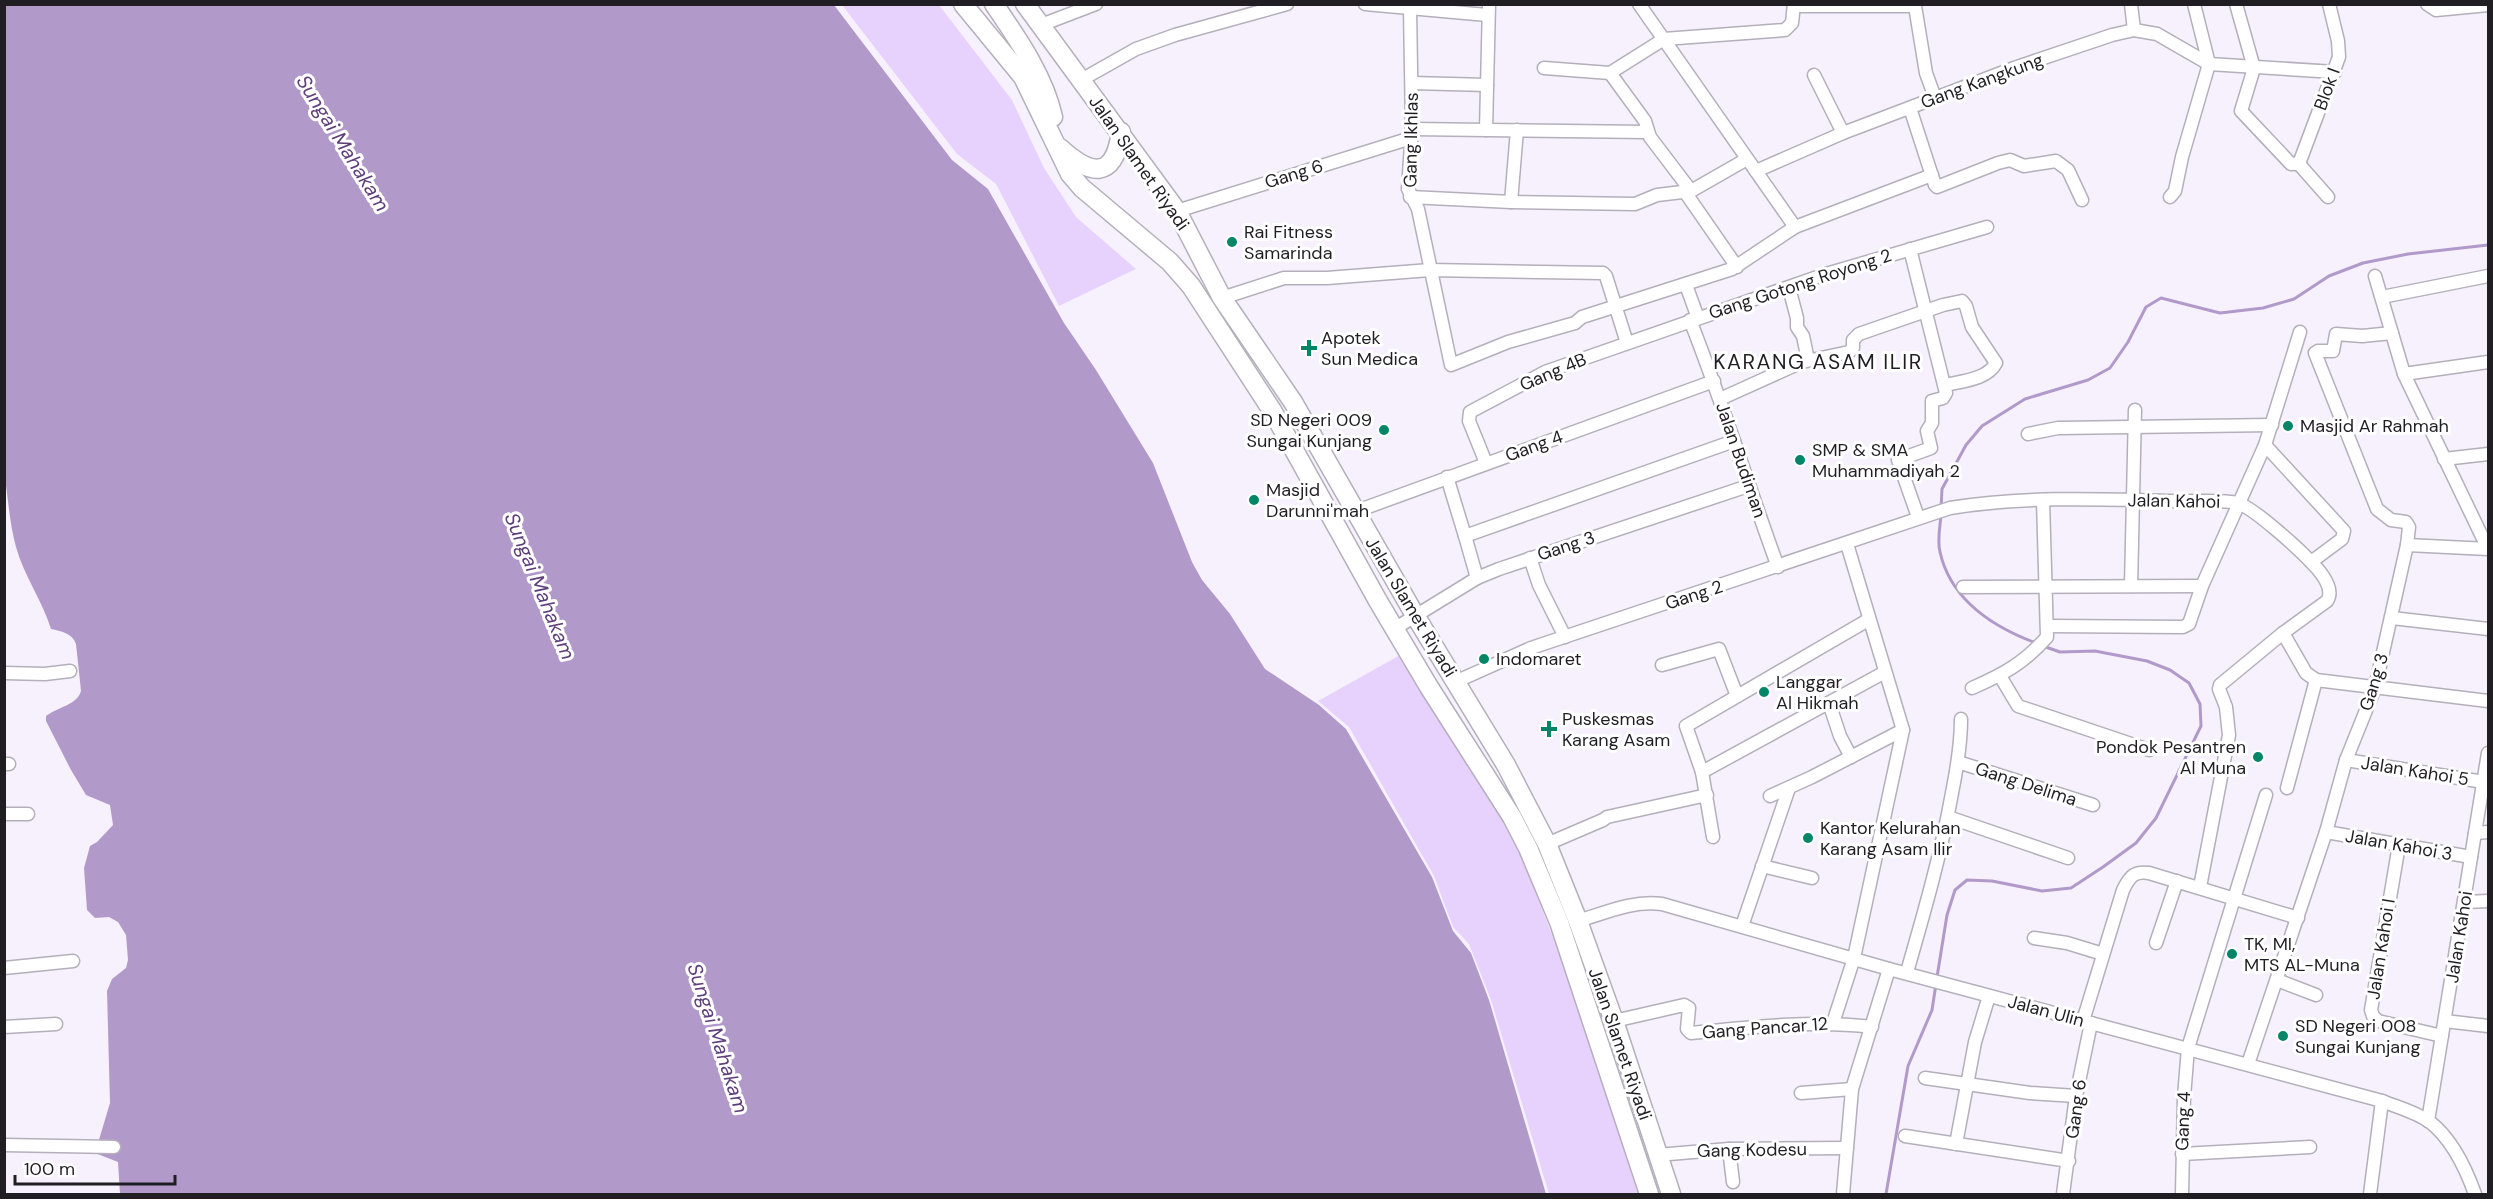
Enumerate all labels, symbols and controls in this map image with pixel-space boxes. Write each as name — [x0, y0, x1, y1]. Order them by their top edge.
street label: Gang Kangkung — [1917, 48, 2047, 114]
street label: Blok I — [2308, 64, 2346, 114]
water label: Sungai Mahakam — [291, 70, 395, 216]
street label: Jalan Slamet Riyadi — [1083, 91, 1195, 235]
street label: Gang Ikhlas — [1398, 92, 1424, 188]
street label: Gang 6 — [1262, 154, 1326, 194]
place label: Rai Fitness Samarinda — [1244, 220, 1333, 265]
marker: Rai Fitness Samarinda — [1225, 235, 1239, 249]
street label: Gang Gotong Royong 2 — [1706, 243, 1894, 325]
place label: Apotek Sun Medica — [1321, 326, 1418, 371]
marker: Apotek Sun Medica — [1302, 341, 1316, 355]
street label: Gang 4B — [1516, 347, 1590, 397]
district label: KARANG ASAM ILIR — [1713, 348, 1923, 376]
street label: Jalan Budiman — [1710, 399, 1772, 521]
place label: SD Negeri 009 Sungai Kunjang — [1247, 408, 1372, 453]
place label: Masjid Ar Rahmah — [2300, 414, 2449, 438]
marker: Masjid Ar Rahmah — [2281, 419, 2295, 433]
marker: SD Negeri 009 Sungai Kunjang — [1377, 423, 1391, 437]
street label: Gang 4 — [1502, 425, 1566, 467]
place label: SMP & SMA Muhammadiyah 2 — [1812, 438, 1960, 483]
marker: SMP & SMA Muhammadiyah 2 — [1793, 453, 1807, 467]
place label: Masjid Darunni'mah — [1266, 478, 1369, 523]
street label: Jalan Kahoi — [2127, 488, 2221, 514]
marker: Masjid Darunni'mah — [1247, 493, 1261, 507]
water label: Sungai Mahakam — [499, 509, 581, 663]
street label: Gang 3 — [1534, 525, 1598, 567]
street label: Jalan Slamet Riyadi — [1360, 532, 1462, 682]
street label: Gang 2 — [1662, 574, 1726, 616]
place label: Indomaret — [1496, 647, 1582, 671]
street label: Gang 3 — [2354, 650, 2394, 714]
marker: Indomaret — [1477, 652, 1491, 666]
place label: Langgar Al Hikmah — [1776, 670, 1859, 715]
marker: Langgar Al Hikmah — [1757, 685, 1771, 699]
place label: Puskesmas Karang Asam — [1562, 707, 1670, 752]
marker: Puskesmas Karang Asam — [1540, 720, 1558, 738]
place label: Pondok Pesantren Al Muna — [2096, 735, 2246, 780]
marker: Pondok Pesantren Al Muna — [2251, 750, 2265, 764]
street label: Jalan Kahoi 5 — [2359, 751, 2471, 791]
street label: Gang Delima — [1972, 756, 2080, 812]
place label: Kantor Kelurahan Karang Asam Ilir — [1820, 816, 1961, 861]
street label: Jalan Kahoi 3 — [2344, 824, 2454, 866]
marker: Kantor Kelurahan Karang Asam Ilir — [1801, 831, 1815, 845]
street label: Jalan Kahoi — [2440, 889, 2478, 985]
street label: Jalan Kahoi I — [2361, 897, 2401, 1001]
place label: TK, MI, MTS AL-Muna — [2244, 932, 2360, 977]
marker: TK, MI, MTS AL-Muna — [2225, 947, 2239, 961]
water label: Sungai Mahakam — [682, 960, 754, 1116]
street label: Jalan Slamet Riyadi — [1583, 965, 1657, 1123]
street label: Jalan Ulin — [2005, 989, 2087, 1033]
street label: Gang Pancar 12 — [1701, 1012, 1829, 1044]
place label: SD Negeri 008 Sungai Kunjang — [2295, 1014, 2420, 1059]
marker: SD Negeri 008 Sungai Kunjang — [2276, 1029, 2290, 1043]
street label: Gang 6 — [2060, 1078, 2092, 1140]
street label: Gang 4 — [2170, 1091, 2196, 1151]
street label: Gang Kodesu — [1697, 1137, 1807, 1163]
scale bar — [15, 1148, 176, 1186]
text: 100 m — [24, 1157, 75, 1181]

